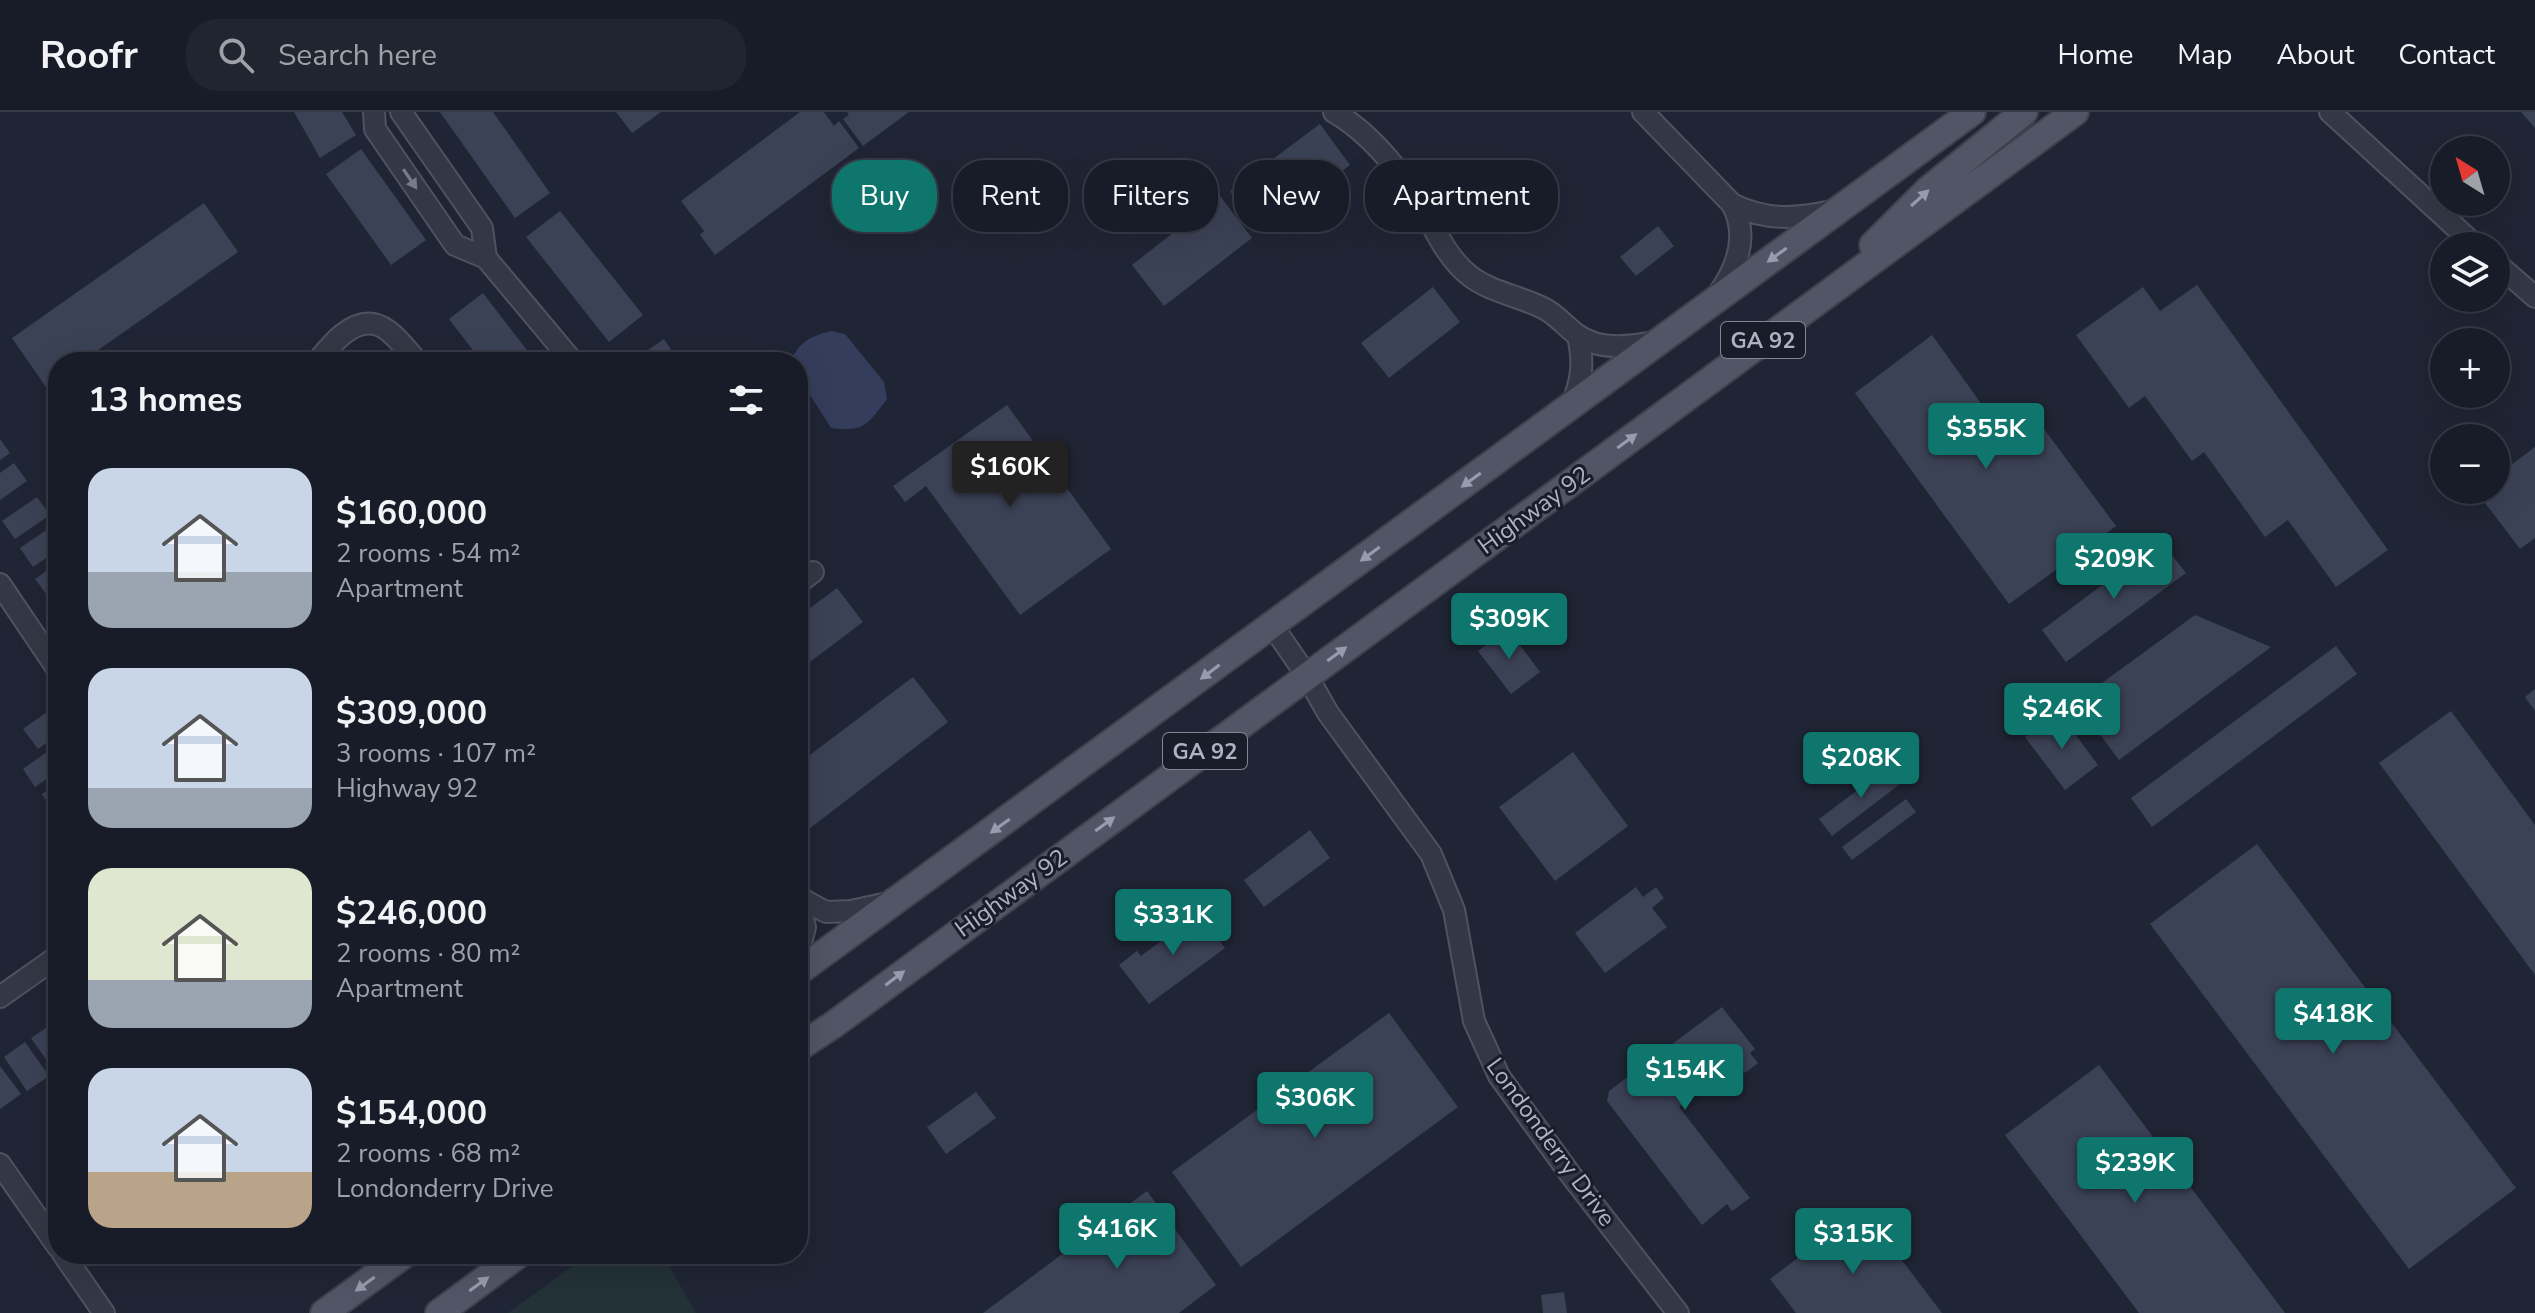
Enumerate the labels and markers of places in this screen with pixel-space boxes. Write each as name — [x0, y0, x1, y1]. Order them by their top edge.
pin: $355K — [1930, 403, 2042, 471]
pin: $160K — [954, 441, 1066, 509]
pin: $209K — [2058, 533, 2170, 601]
pin: $309K — [1453, 593, 1565, 661]
pin: $246K — [2006, 683, 2118, 751]
pin: $208K — [1805, 732, 1917, 800]
pin: $331K — [1117, 889, 1229, 957]
pin: $418K — [2277, 988, 2389, 1056]
pin: $154K — [1629, 1044, 1741, 1112]
pin: $306K — [1259, 1072, 1371, 1140]
pin: $239K — [2079, 1137, 2191, 1205]
pin: $416K — [1061, 1203, 1173, 1271]
pin: $315K — [1797, 1208, 1909, 1276]

